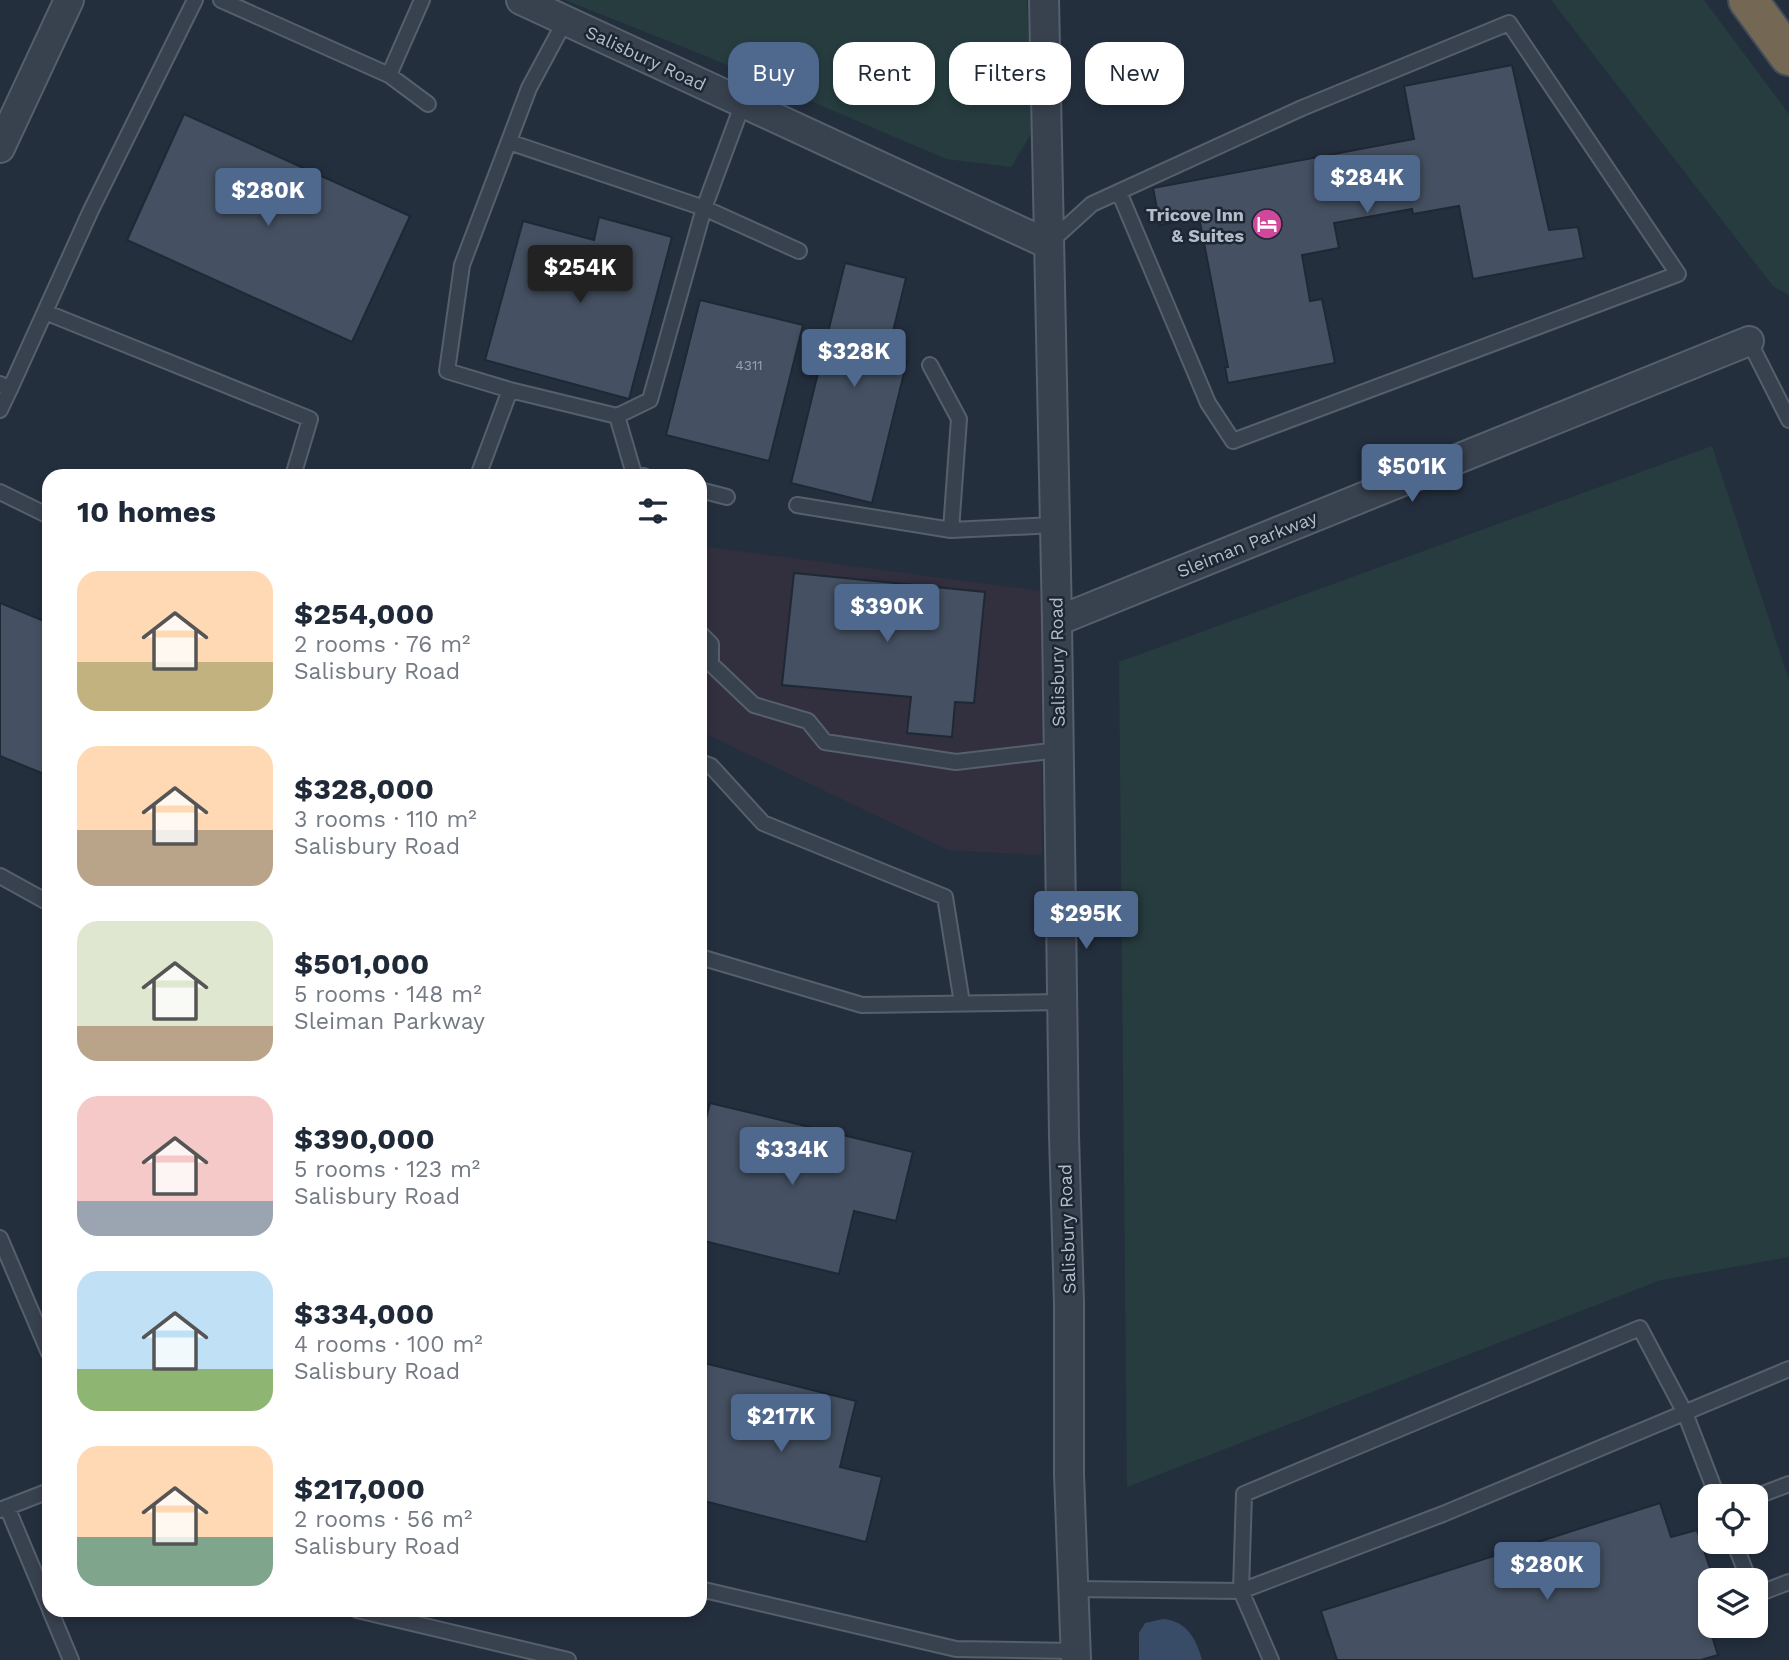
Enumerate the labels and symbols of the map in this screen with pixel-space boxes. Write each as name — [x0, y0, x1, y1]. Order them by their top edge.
street label: Salisbury Road — [583, 21, 709, 95]
pin: $284K — [1318, 156, 1416, 215]
pin: $280K — [219, 168, 317, 228]
place label: Tricove Inn & Suites — [1146, 204, 1244, 246]
hotel icon: Tricove Inn & Suites — [1250, 207, 1284, 241]
pin: $254K — [531, 246, 629, 305]
pin: $328K — [805, 330, 903, 389]
house number: 4311 — [735, 357, 763, 373]
pin: $501K — [1363, 444, 1461, 504]
street label: Sleiman Parkway — [1174, 506, 1321, 582]
pin: $390K — [838, 584, 936, 644]
street label: Salisbury Road — [1045, 597, 1069, 727]
pin: $295K — [1037, 892, 1135, 951]
pin: $334K — [743, 1128, 841, 1187]
street label: Salisbury Road — [1054, 1164, 1080, 1294]
pin: $217K — [732, 1394, 830, 1454]
pin: $280K — [1498, 1542, 1596, 1602]

